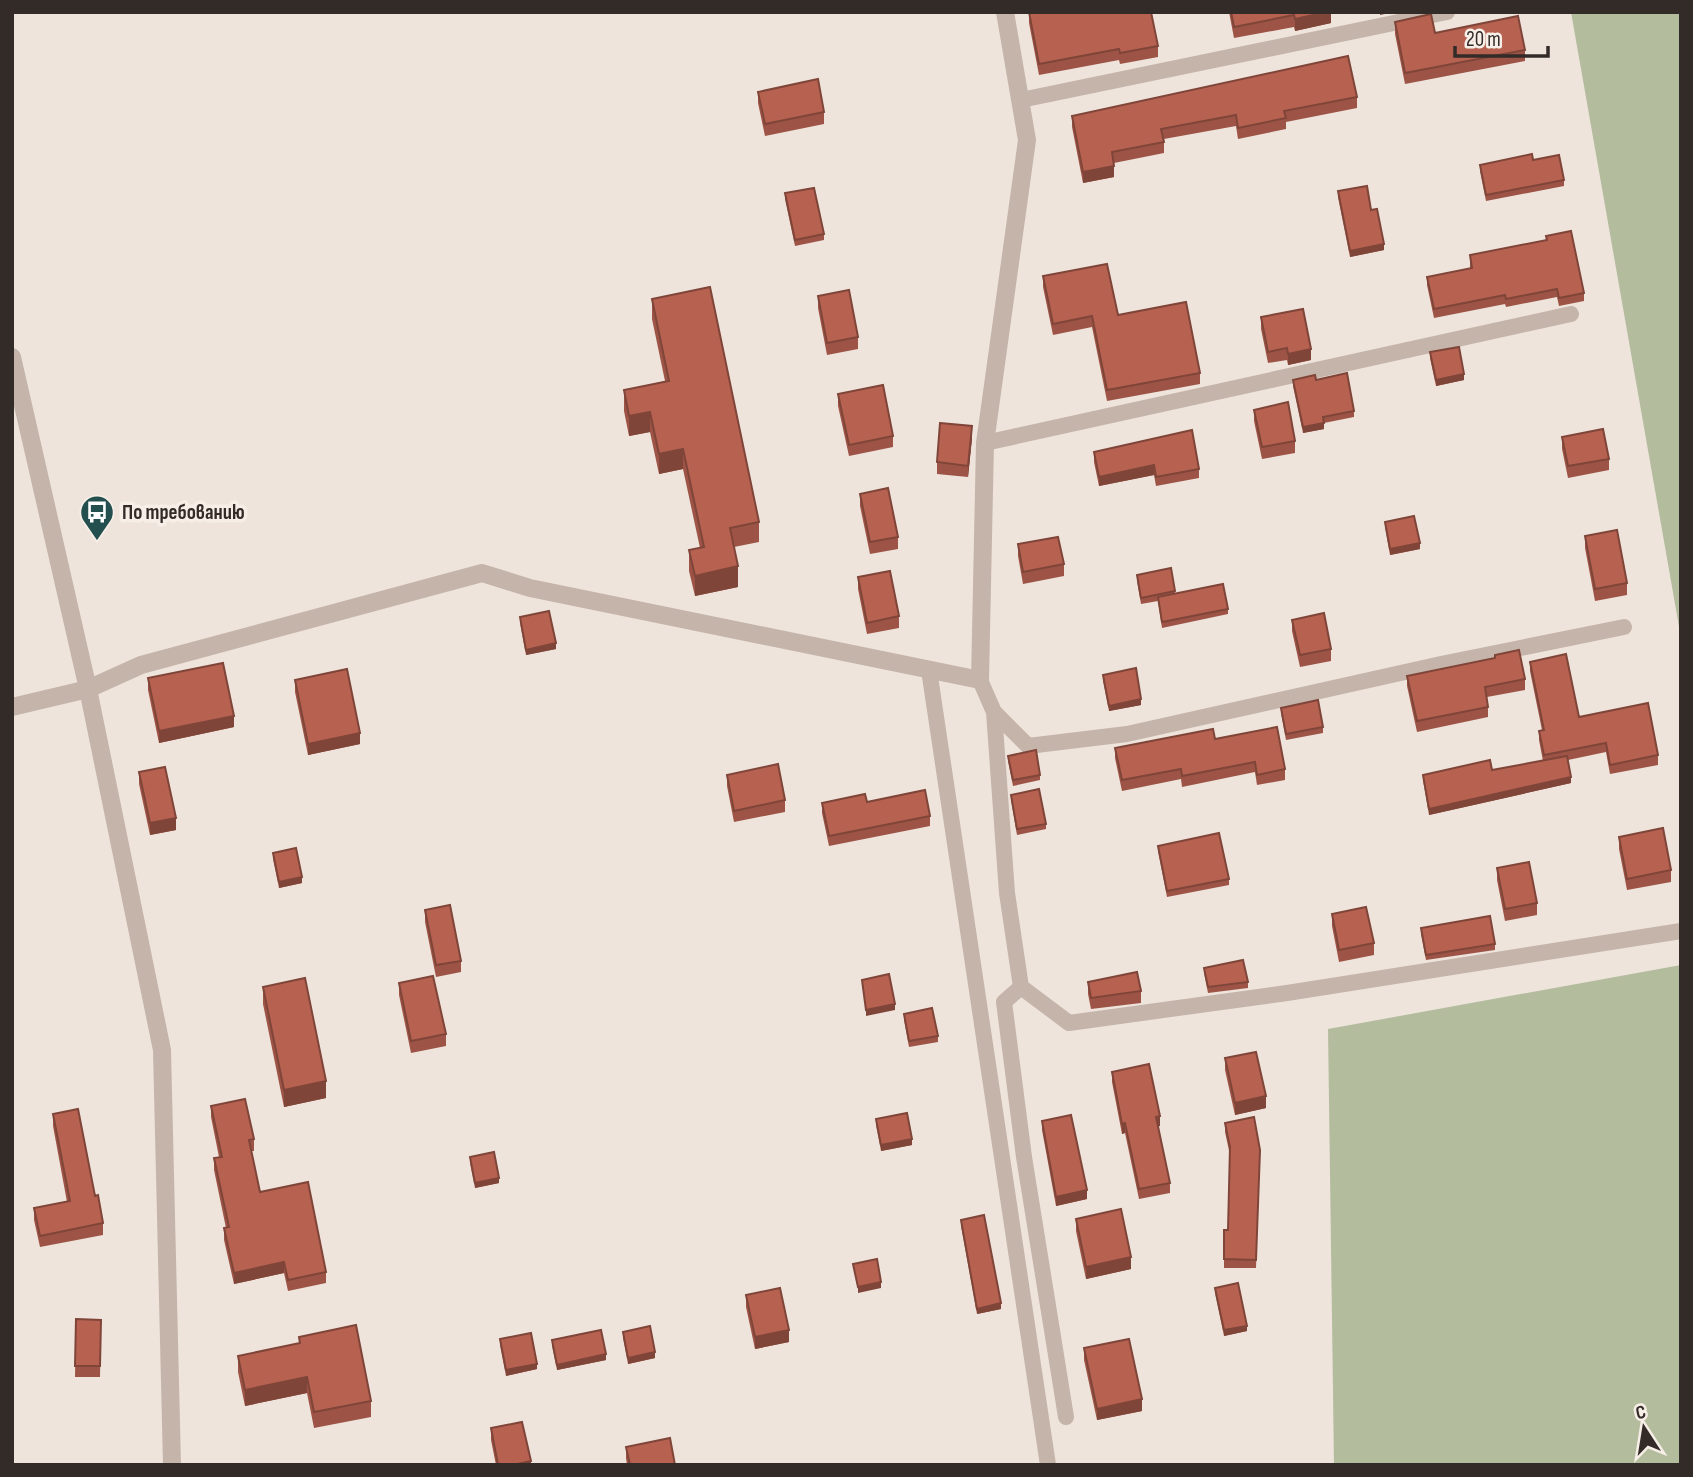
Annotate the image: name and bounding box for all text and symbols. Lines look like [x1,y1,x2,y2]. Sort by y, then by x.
scale bar [1455,14,1548,58]
text: 20 m [1466,27,1501,52]
bus stop icon: По требованию [78,493,116,542]
place label: По требованию [122,500,245,525]
north arrow [1609,1393,1679,1463]
text: С [1634,1401,1648,1425]

